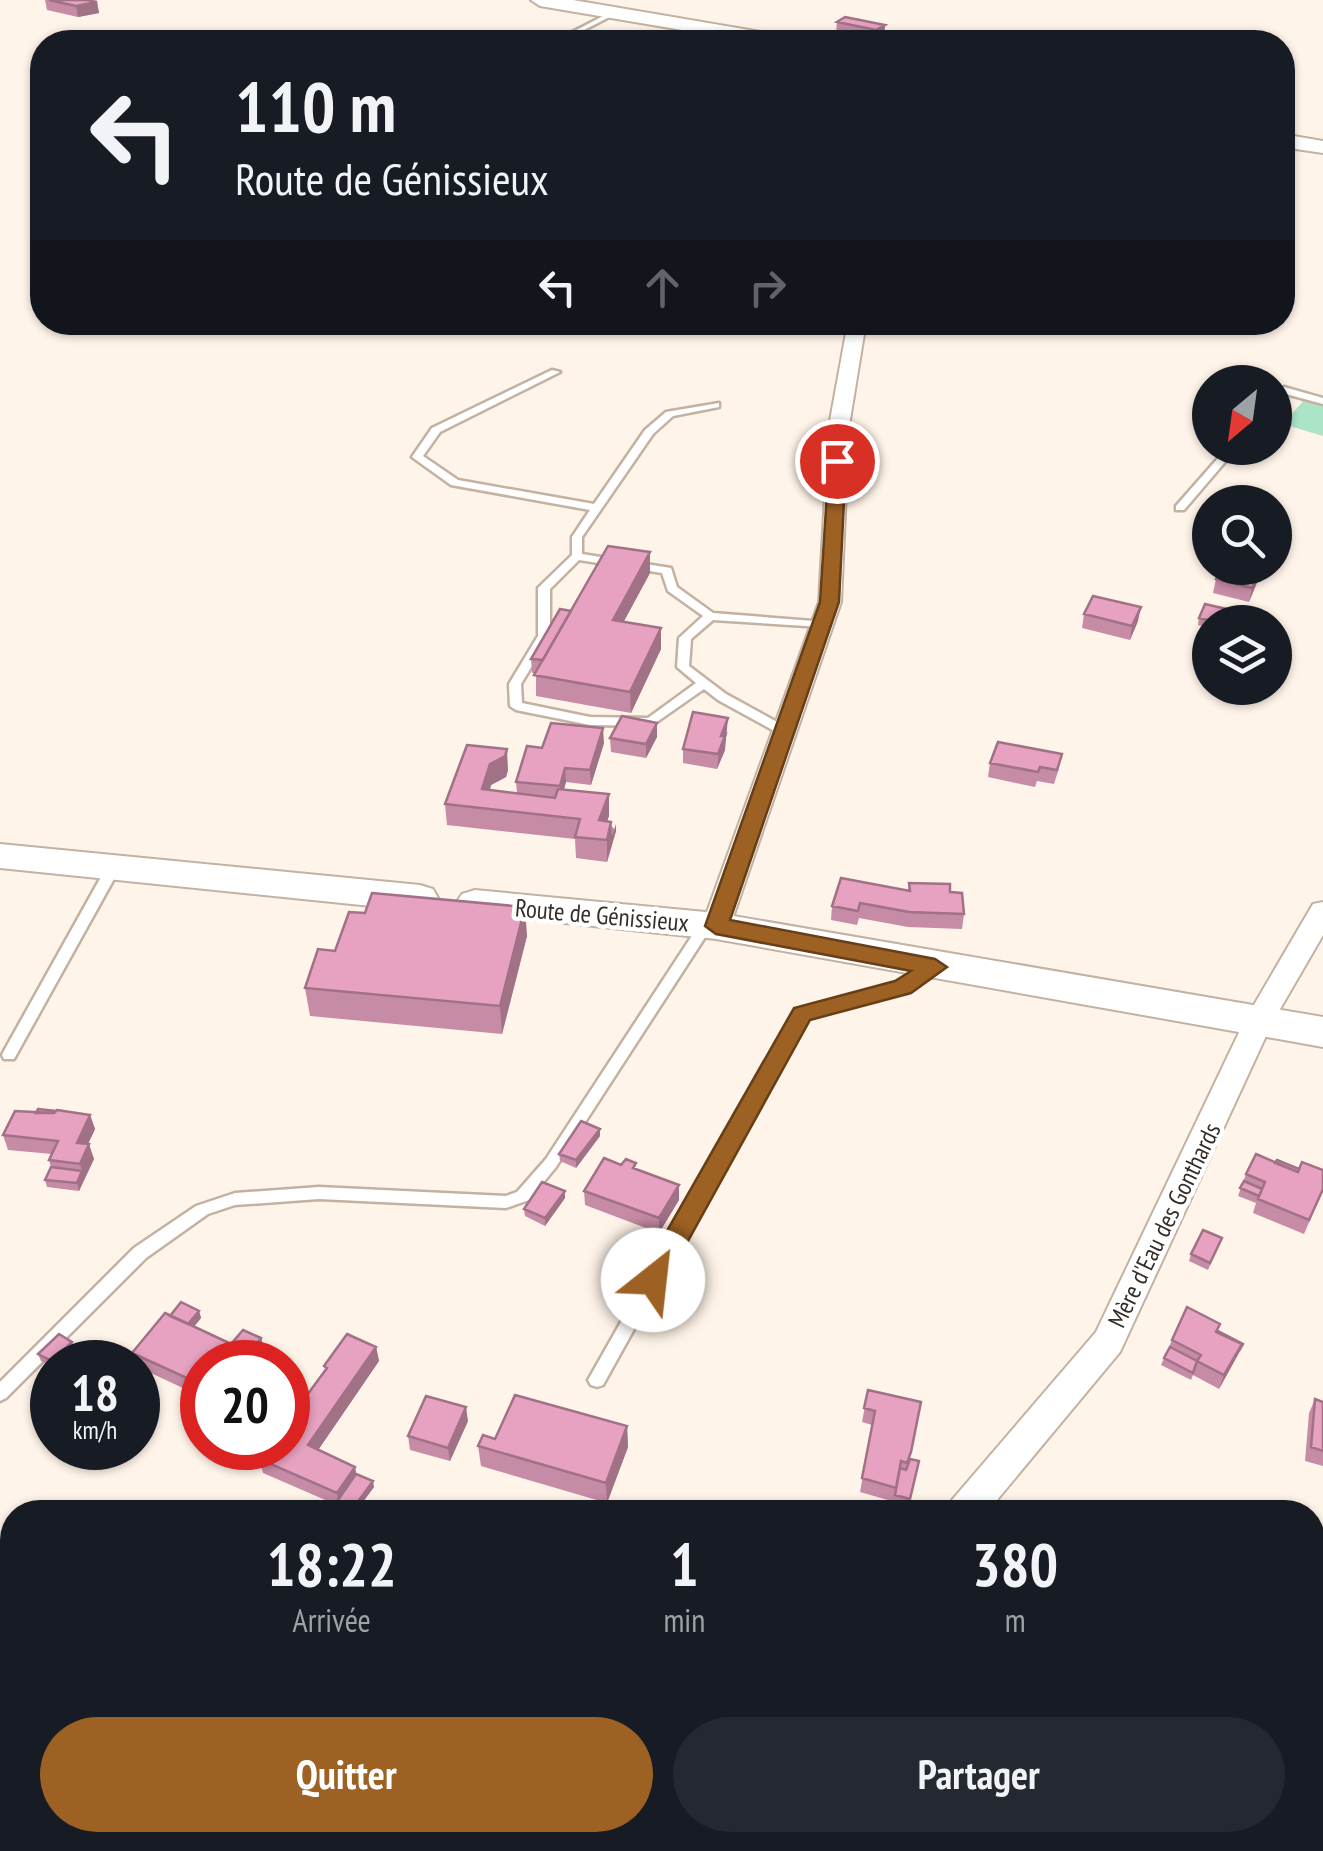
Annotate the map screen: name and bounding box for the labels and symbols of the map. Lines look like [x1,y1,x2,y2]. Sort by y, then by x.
north arrow [1192,365,1292,465]
pin [795,419,880,504]
street label: Route de Génissieux [514,891,690,939]
street label: Mère d'Eau des Gonthards [1101,1117,1227,1333]
position arrow [601,1228,705,1332]
speed limit sign: 20 [180,1340,310,1470]

